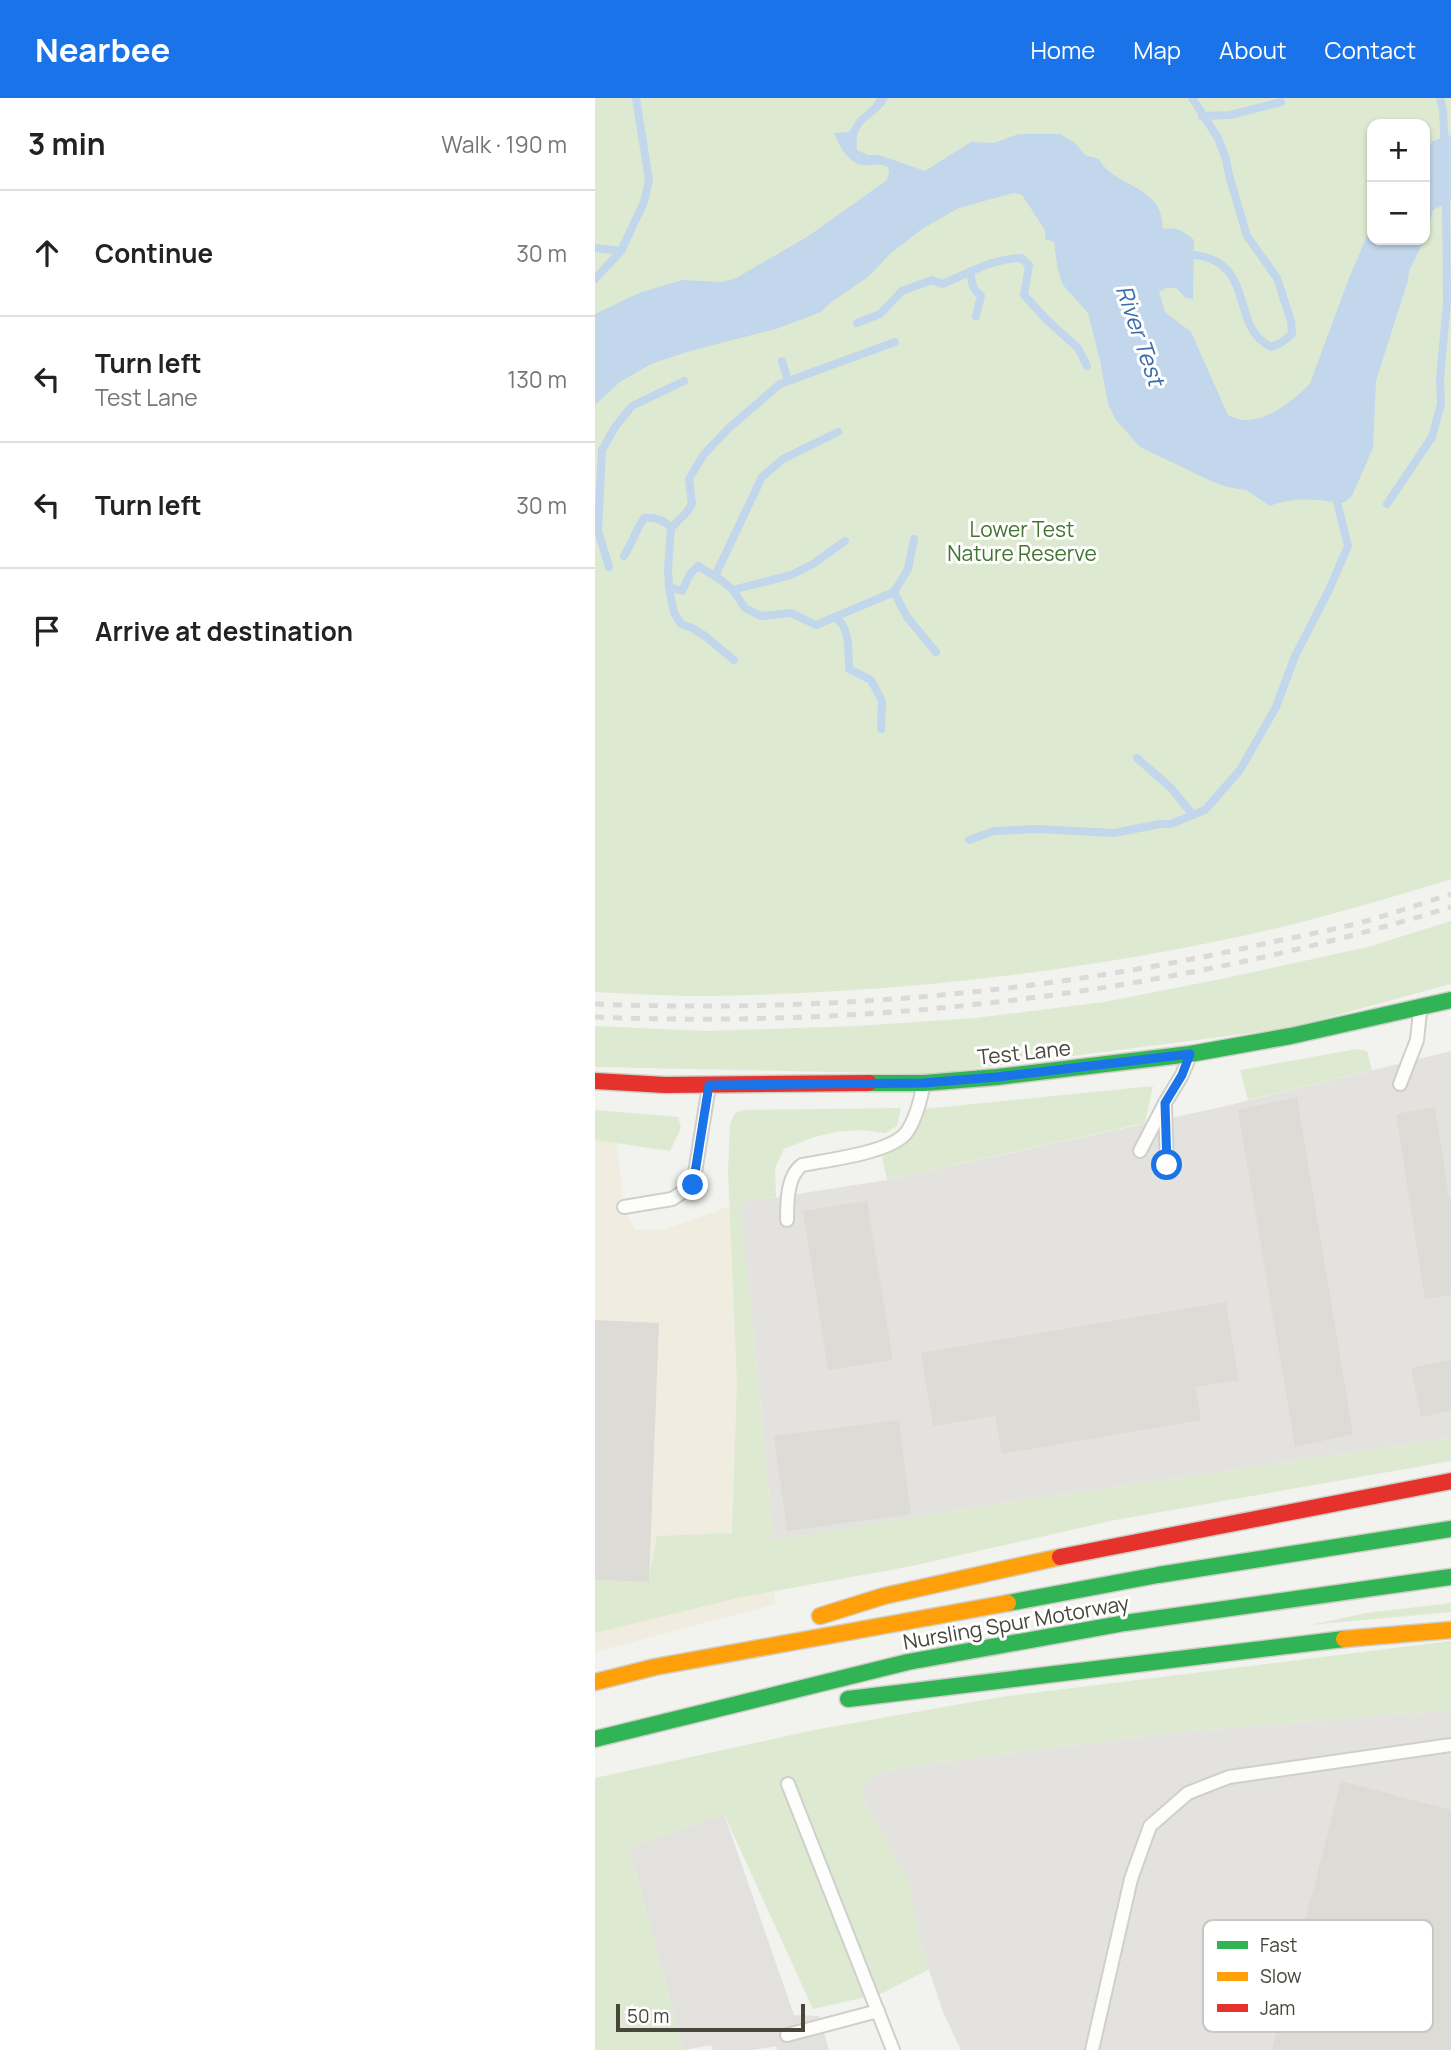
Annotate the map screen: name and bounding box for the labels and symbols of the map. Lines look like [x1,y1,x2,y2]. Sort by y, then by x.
water label: River Test [1109,281,1174,392]
park label: Lower Test Nature Reserve [947,515,1097,567]
street label: Test Lane [976,1033,1072,1071]
route start [1151,1149,1182,1180]
route end [677,1169,708,1200]
street label: Nursling Spur Motorway [901,1588,1131,1656]
legend [1203,1920,1433,2032]
text: Fast [1260,1932,1297,1958]
text: Slow [1260,1963,1302,1989]
text: Jam [1260,1995,1295,2021]
scale bar [616,2001,805,2033]

